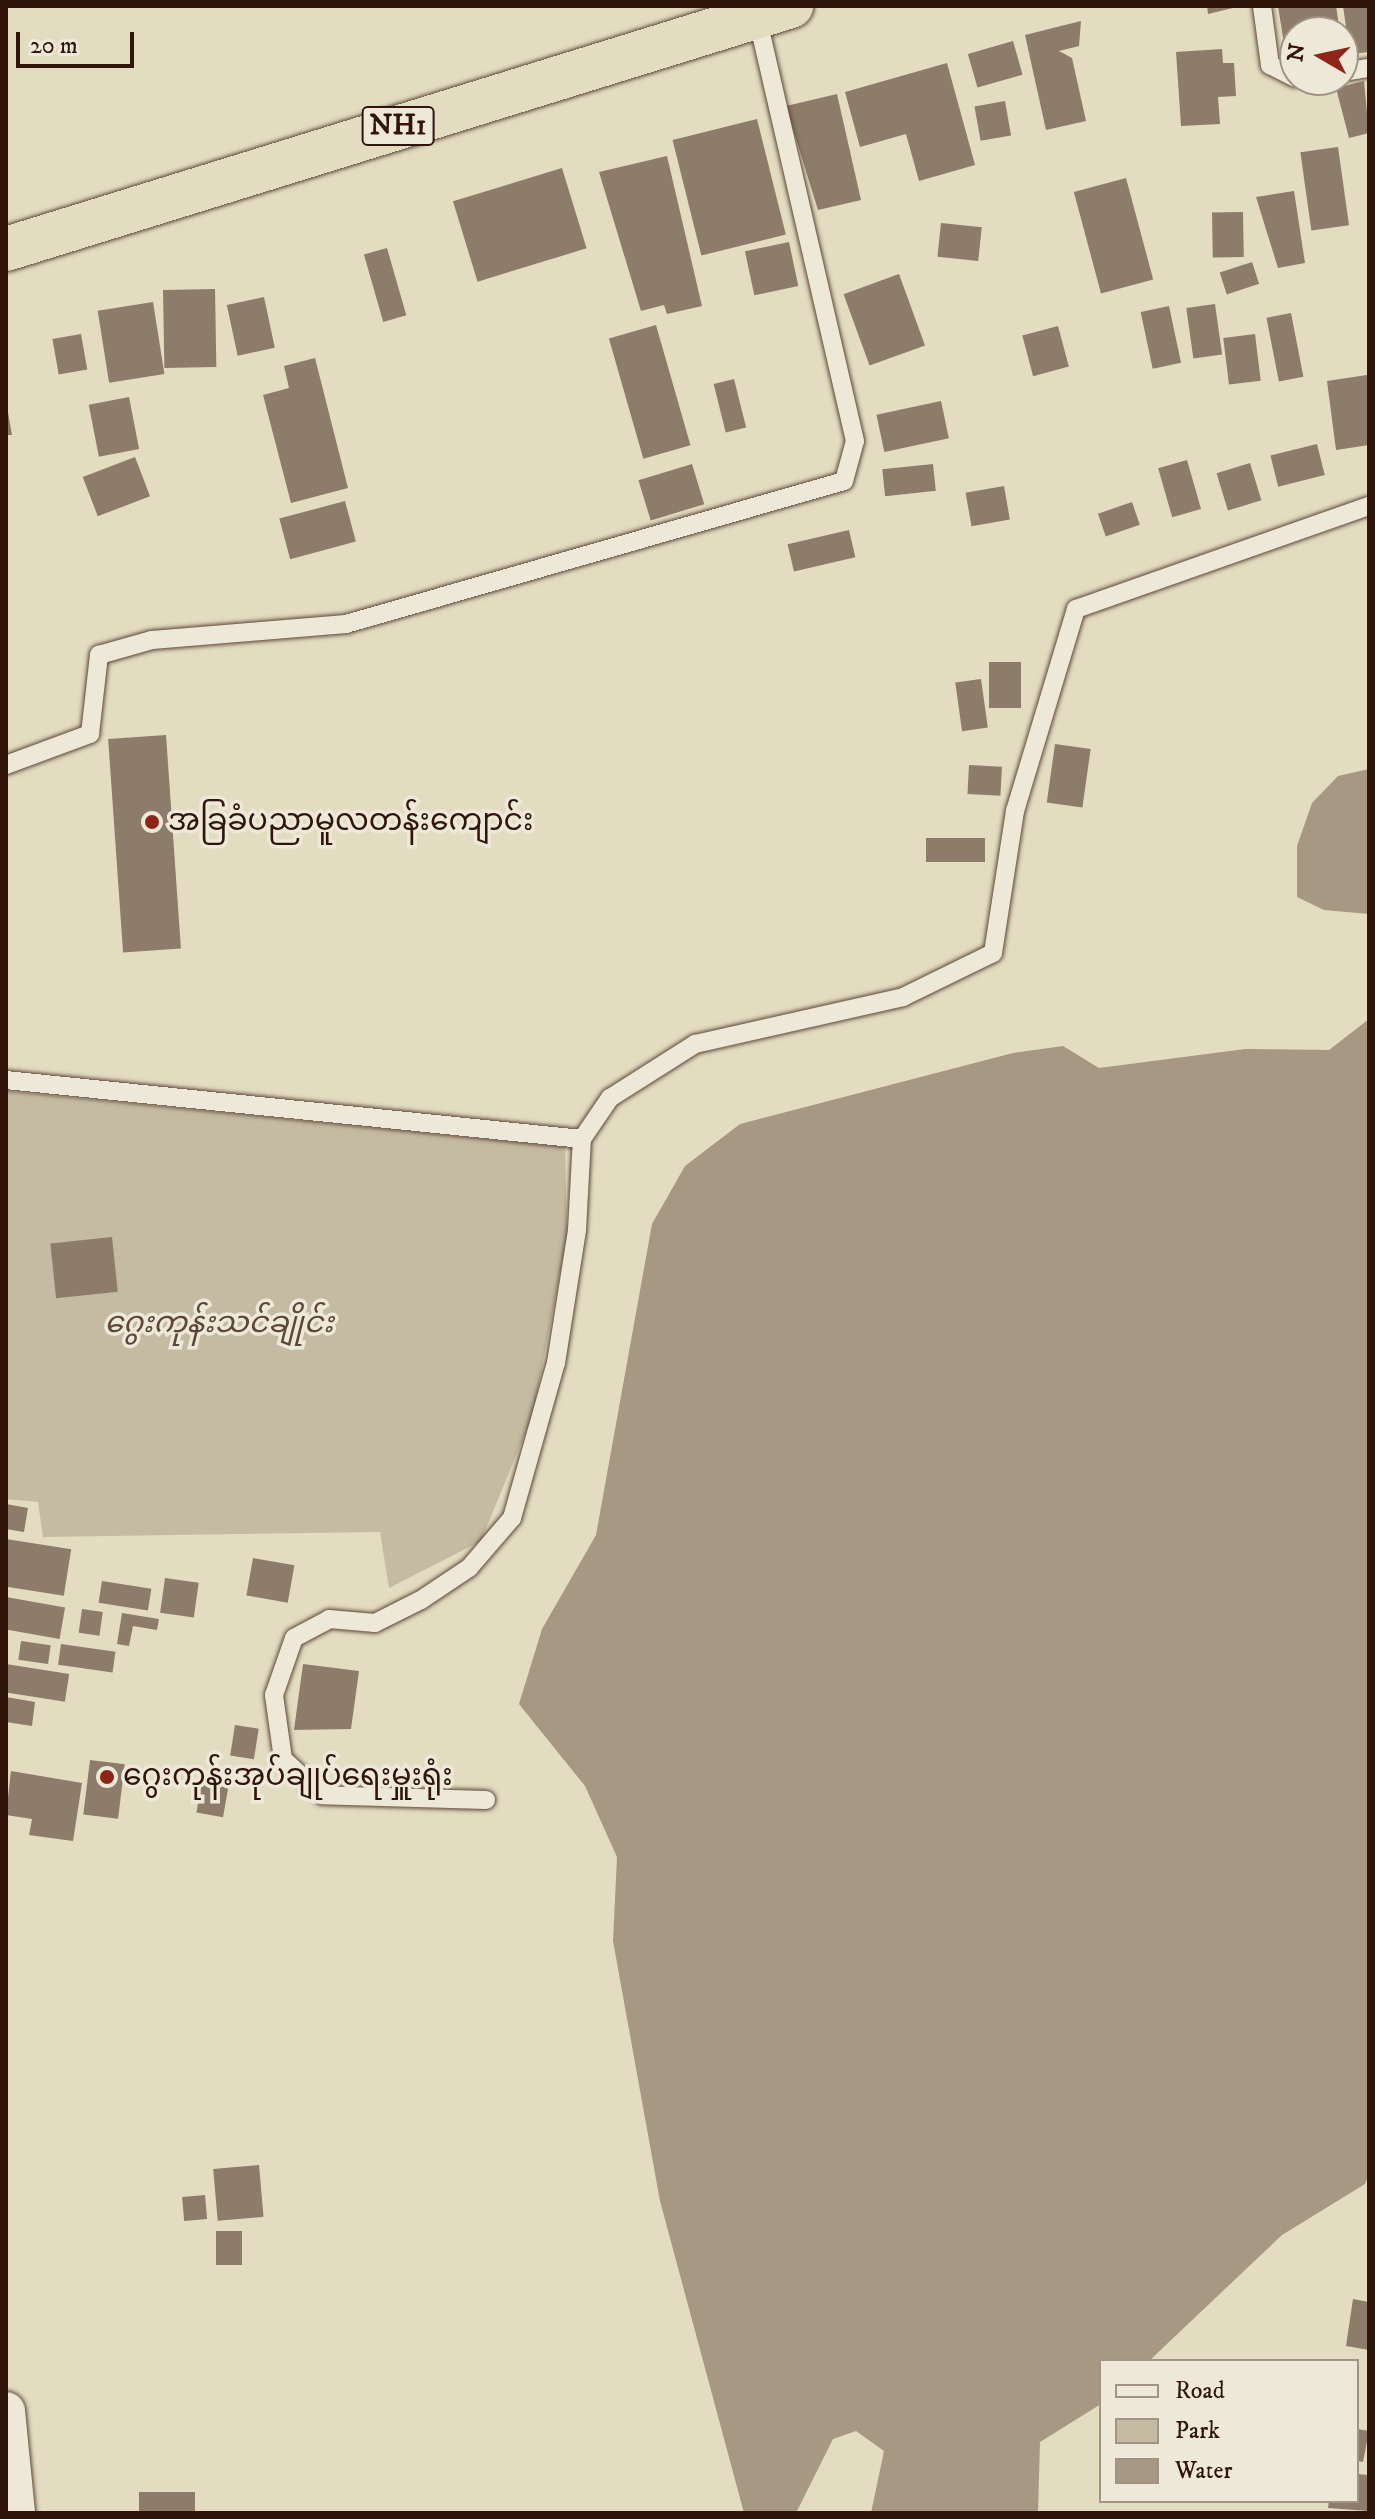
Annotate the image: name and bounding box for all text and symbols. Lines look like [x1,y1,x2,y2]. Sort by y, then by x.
scale bar [20,16,138,66]
north arrow [1279,16,1359,96]
text: 20 m [30,31,78,61]
text: N [1282,41,1312,64]
road number: NH1 [360,102,436,150]
place label: အခြခံပညာမူလတန်းကျောင်း [168,804,533,840]
marker: အခြခံပညာမူလတန်းကျောင်း [143,813,161,831]
park label: ဂွေးကုန်းသင်ချိုင်း [104,1306,334,1342]
place label: ဂွေးကုန်းအုပ်ချုပ်ရေးမှူးရုံး [123,1759,453,1795]
marker: ဂွေးကုန်းအုပ်ချုပ်ရေးမှူးရုံး [98,1768,116,1786]
legend [1099,2359,1359,2503]
text: Road [1175,2376,1225,2406]
text: Park [1175,2416,1220,2446]
text: Water [1175,2456,1232,2486]

